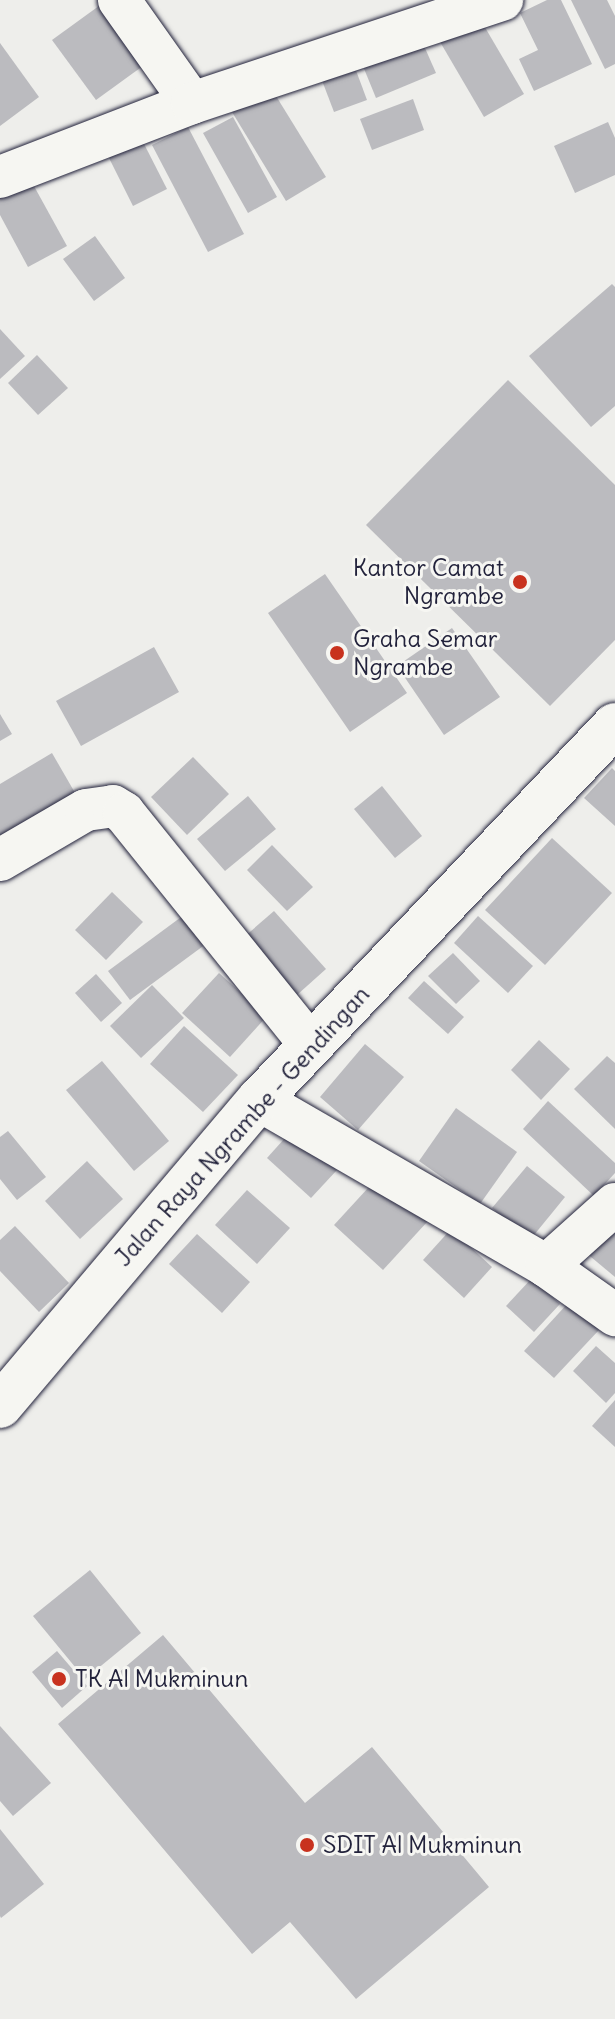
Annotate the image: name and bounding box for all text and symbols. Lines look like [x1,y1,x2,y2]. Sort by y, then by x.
place label: Kantor Camat Ngrambe [353,554,504,610]
marker: Kantor Camat Ngrambe [511,573,529,591]
place label: Graha Semar Ngrambe [353,625,498,681]
marker: Graha Semar Ngrambe [328,644,346,662]
street label: Jalan Raya Ngrambe - Gendingan [109,980,375,1272]
place label: TK Al Mukminun [75,1665,248,1693]
marker: TK Al Mukminun [50,1670,68,1688]
place label: SDIT Al Mukminun [323,1831,522,1859]
marker: SDIT Al Mukminun [298,1836,316,1854]

